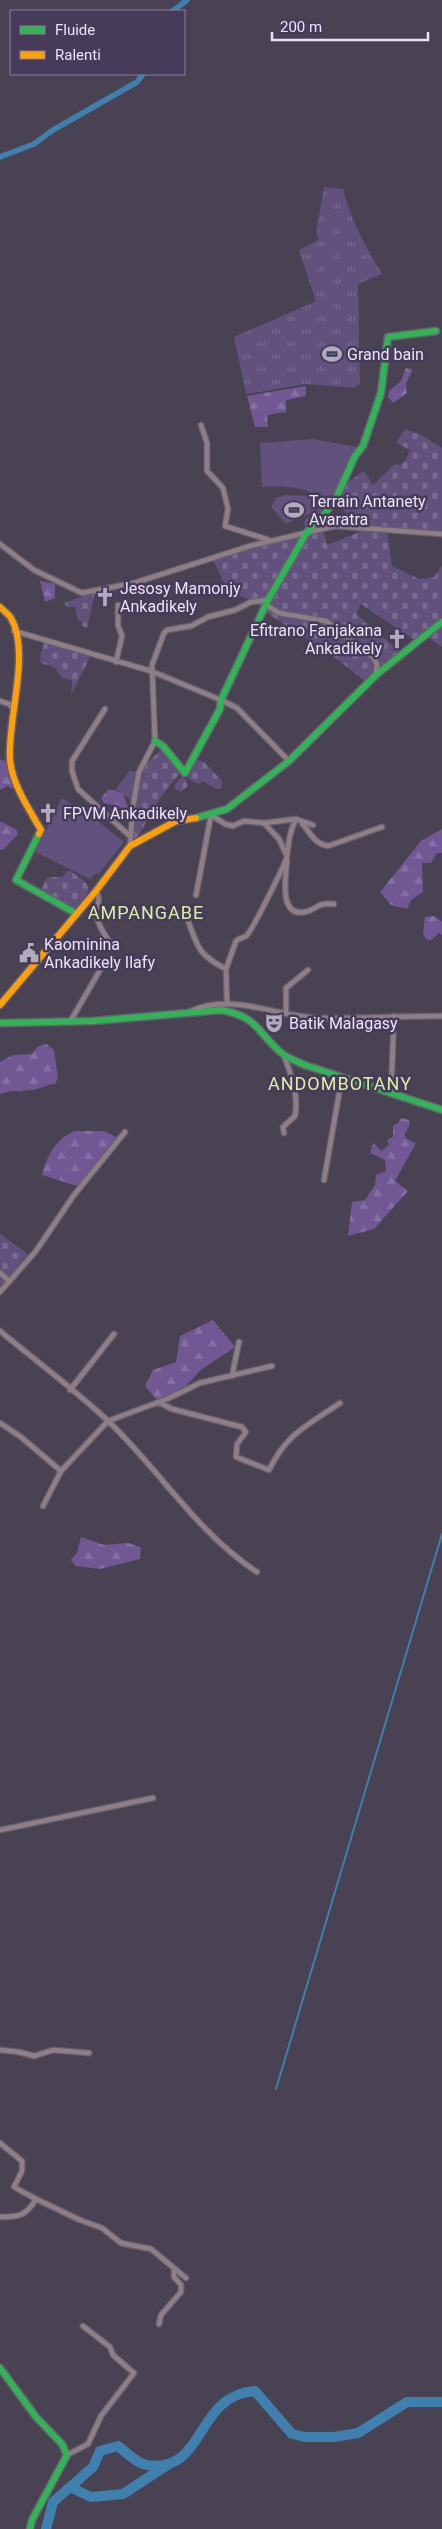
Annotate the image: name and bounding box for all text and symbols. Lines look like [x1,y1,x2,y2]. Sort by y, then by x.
legend [10,10,185,75]
scale bar [272,10,428,42]
text: 200 m [280,18,322,36]
text: Fluide [55,21,95,39]
text: Ralenti [55,46,101,64]
sports icon: Grand bain [321,343,343,365]
place label: Grand bain [347,345,424,364]
place label: Terrain Antanety Avaratra [309,492,426,529]
sports icon: Terrain Antanety Avaratra [283,499,305,521]
place label: Jesosy Mamonjy Ankadikely [120,579,241,616]
church icon: Jesosy Mamonjy Ankadikely [94,586,116,608]
place label: Efitrano Fanjakana Ankadikely [250,621,382,658]
church icon: Efitrano Fanjakana Ankadikely [386,628,408,650]
church icon: FPVM Ankadikely [37,802,59,824]
place label: FPVM Ankadikely [63,804,187,823]
district label: AMPANGABE [88,902,204,923]
place label: Kaominina Ankadikely Ilafy [44,935,155,972]
public building icon: Kaominina Ankadikely Ilafy [18,942,40,964]
theatre icon: Batik Malagasy [263,1012,285,1034]
place label: Batik Malagasy [289,1014,398,1033]
district label: ANDOMBOTANY [268,1073,412,1094]

